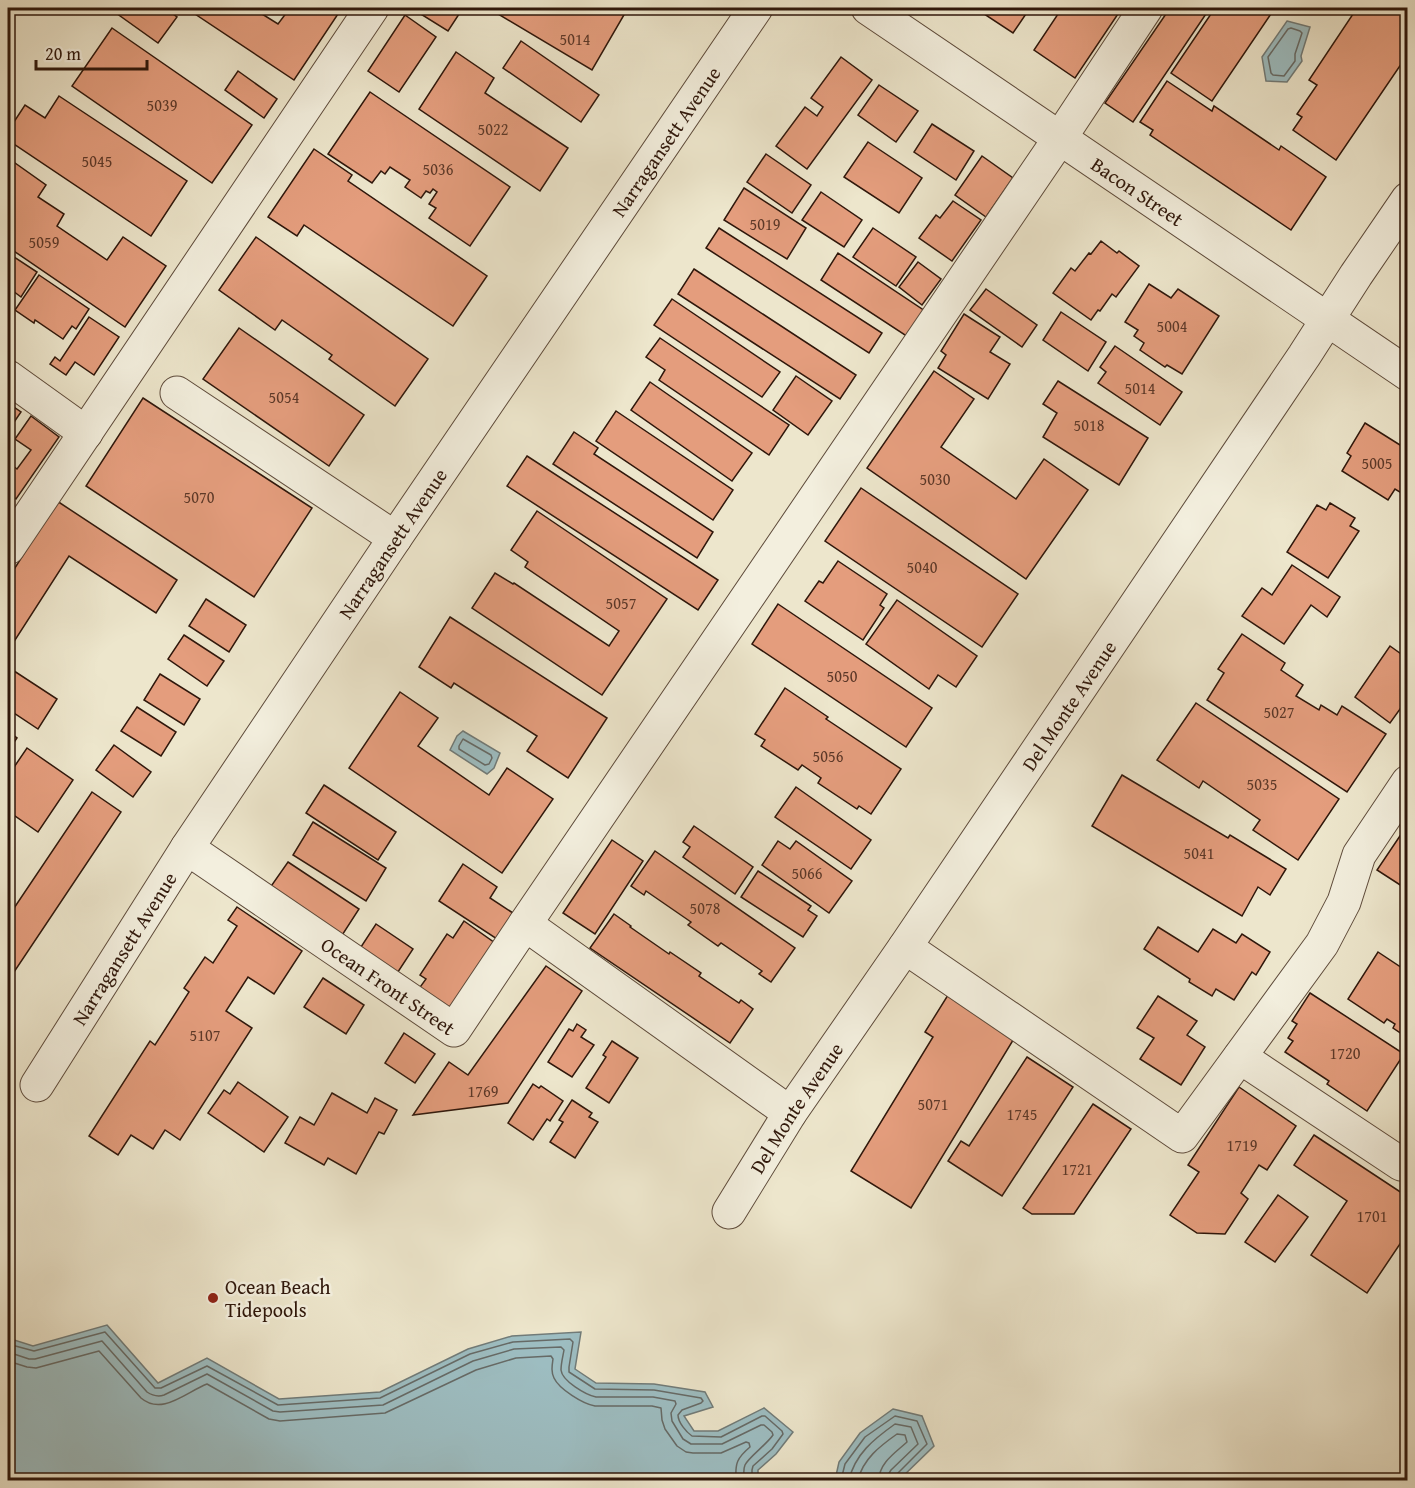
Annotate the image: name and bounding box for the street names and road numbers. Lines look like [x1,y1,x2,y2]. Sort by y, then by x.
street label: Narragansett Avenue [604,60,727,222]
street label: Bacon Street [1086,149,1190,233]
street label: Narragansett Avenue [331,462,453,624]
street label: Del Monte Avenue [1014,634,1123,776]
street label: Narragansett Avenue [64,866,183,1030]
street label: Ocean Front Street [316,929,462,1042]
street label: Del Monte Avenue [742,1036,850,1179]

